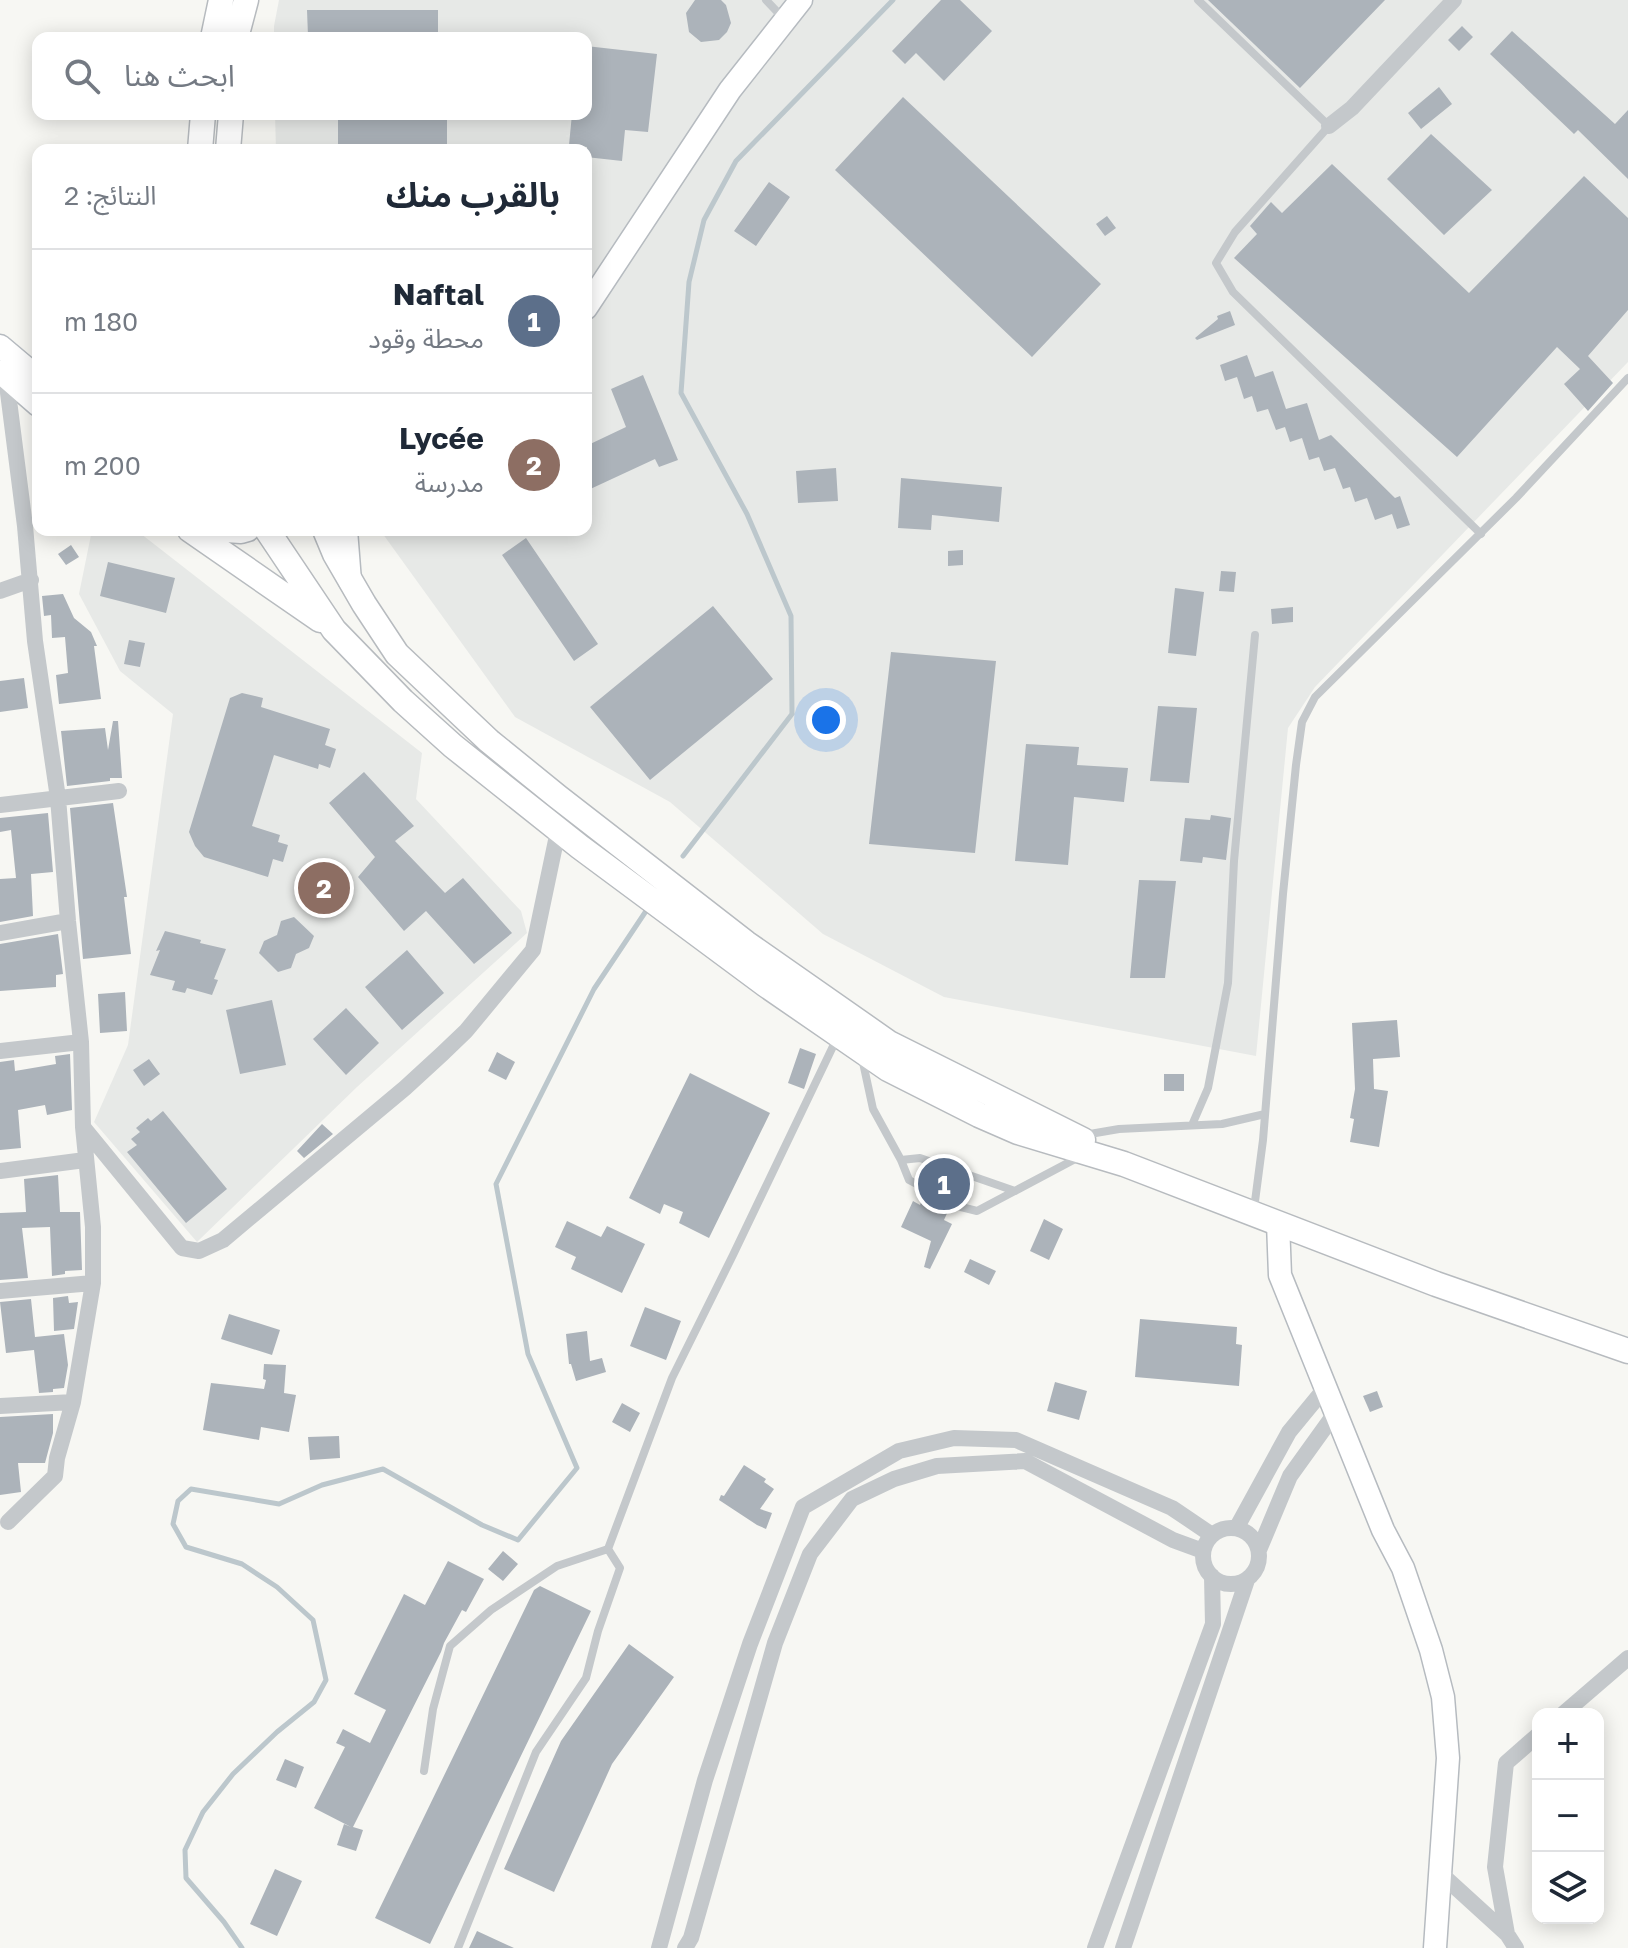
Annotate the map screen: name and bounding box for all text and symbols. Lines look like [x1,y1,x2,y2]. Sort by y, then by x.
search box [32,32,592,120]
icon: search [60,54,104,98]
text: ابحث هنا [124,57,235,93]
text: بالقرب منك [386,174,560,214]
text: النتائج: 2 [64,180,156,211]
text: Naftal [393,276,484,312]
text: 180 m [64,306,138,337]
text: 1 [527,306,541,337]
text: محطة وقود [368,323,484,354]
text: Lycée [399,420,484,456]
text: 200 m [64,450,141,481]
text: 2 [526,450,542,481]
text: مدرسة [415,467,484,498]
your location [806,700,846,740]
pin: 2 [298,858,350,918]
pin: 1 [918,1154,970,1214]
map controls [1532,1708,1604,1924]
button: + [1532,1708,1604,1780]
button: − [1532,1780,1604,1852]
button: layers [1532,1852,1604,1924]

